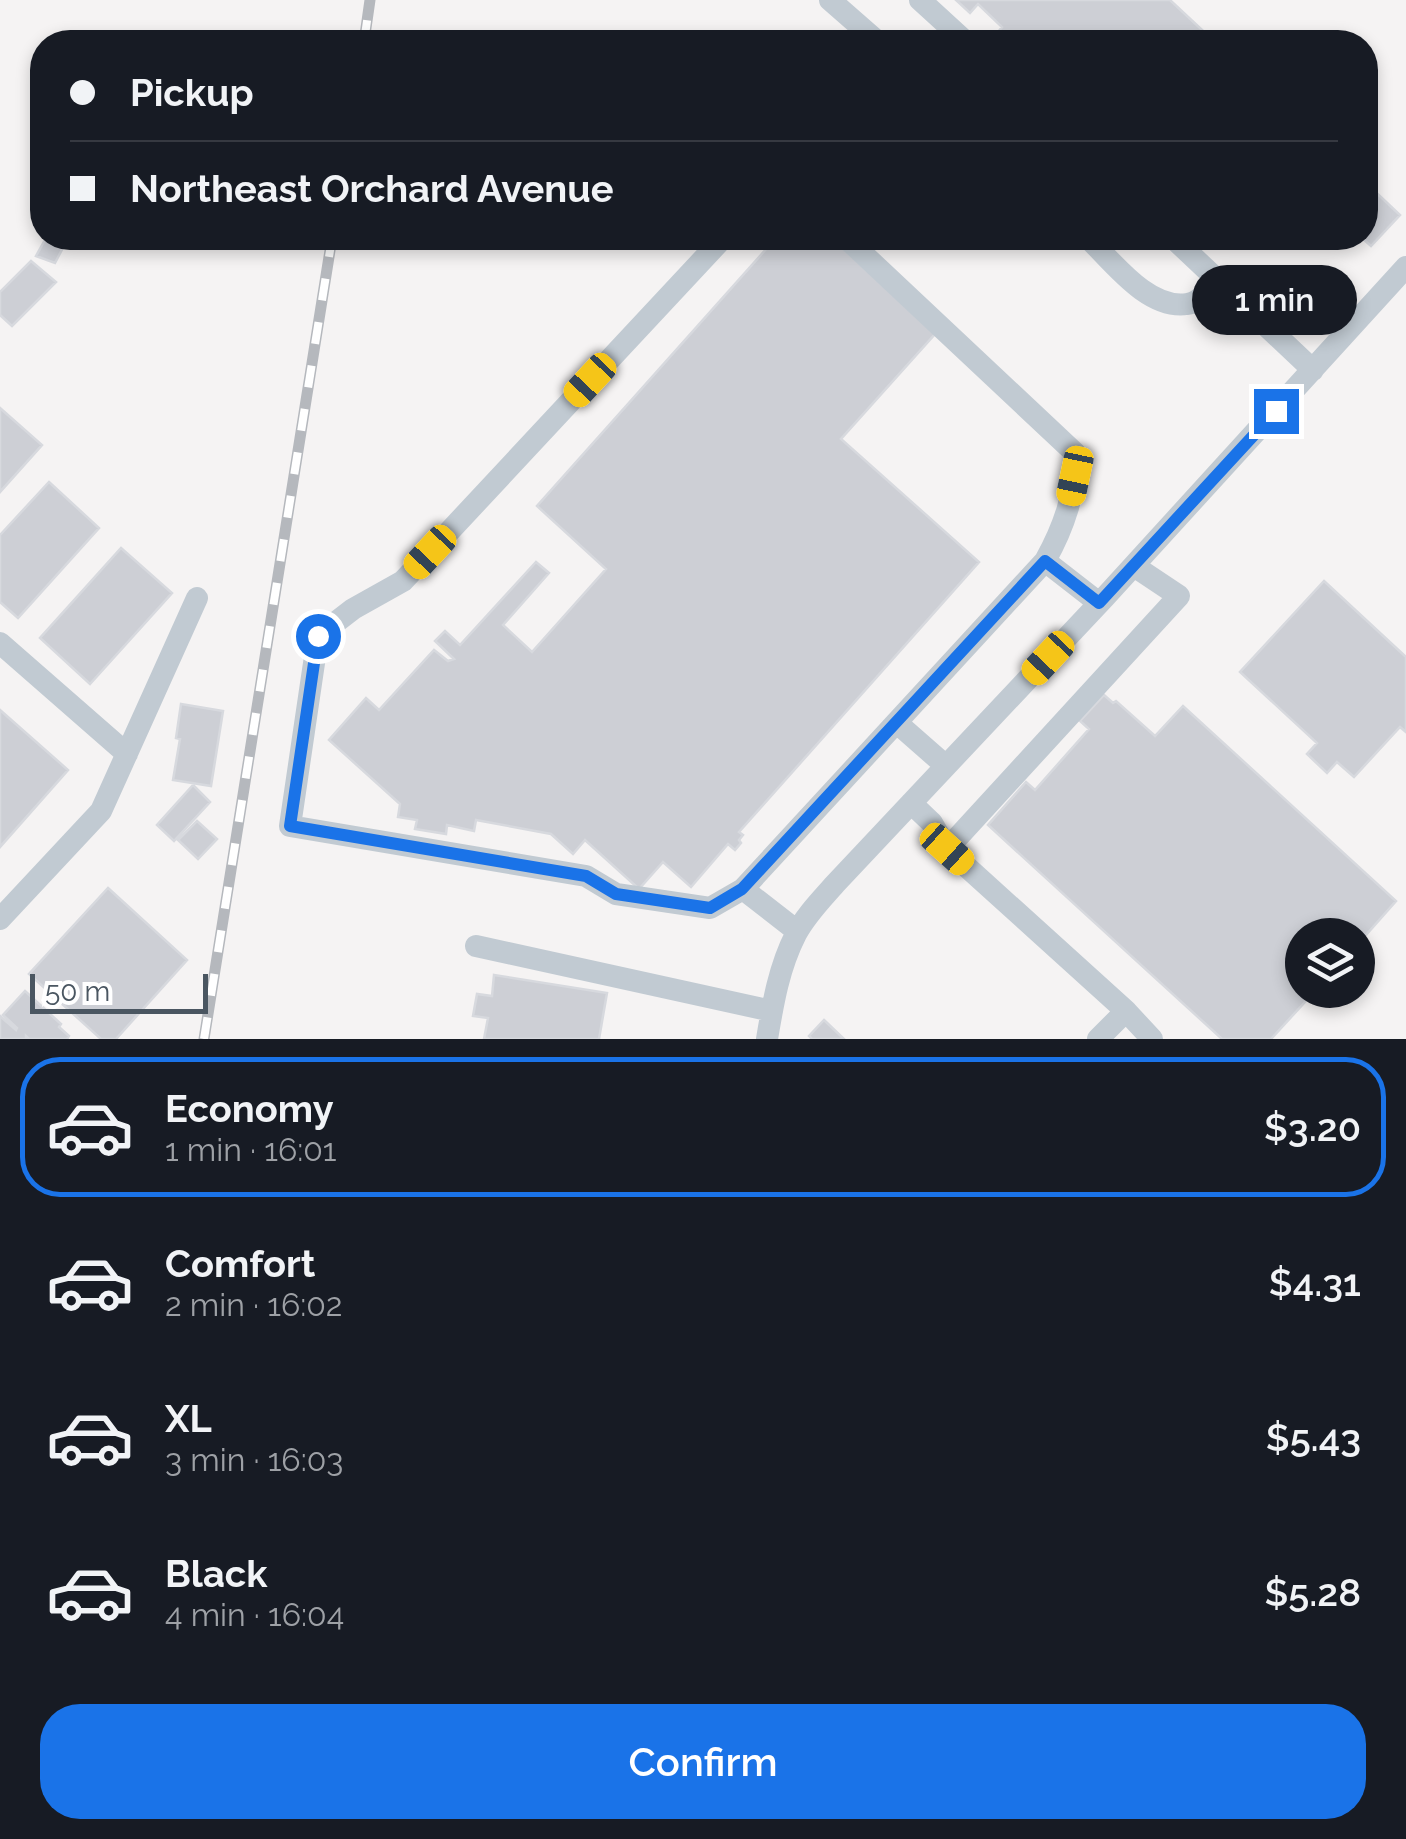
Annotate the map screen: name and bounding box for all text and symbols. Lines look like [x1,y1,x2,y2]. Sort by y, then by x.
text: Pickup [130,70,254,115]
text: Northeast Orchard Avenue [130,166,614,211]
callout: 1 min [1194,266,1358,336]
text: 1 min [1235,281,1314,318]
car [559,348,621,412]
route end [1254,389,1299,434]
car [1054,444,1096,508]
car [399,520,461,584]
route start [296,614,341,659]
car [1017,626,1079,690]
car [915,818,979,880]
map controls [1285,918,1375,1008]
button: layers [1285,918,1375,1008]
scale bar [30,969,208,1014]
text: 50 m [45,975,110,1008]
icon: car [45,1082,135,1172]
text: Economy [165,1086,334,1131]
text: $3.20 [1264,1105,1361,1150]
text: 1 min · 16:01 [165,1131,337,1168]
icon: car [45,1237,135,1327]
text: Comfort [165,1241,315,1286]
text: $4.31 [1269,1260,1361,1305]
text: 2 min · 16:02 [165,1286,343,1323]
icon: car [45,1392,135,1482]
text: XL [165,1396,212,1441]
text: $5.43 [1266,1415,1361,1460]
text: 3 min · 16:03 [165,1441,343,1478]
icon: car [45,1547,135,1637]
text: Black [165,1551,267,1596]
text: $5.28 [1264,1570,1361,1615]
text: 4 min · 16:04 [165,1596,344,1633]
button: Confirm [40,1704,1366,1819]

